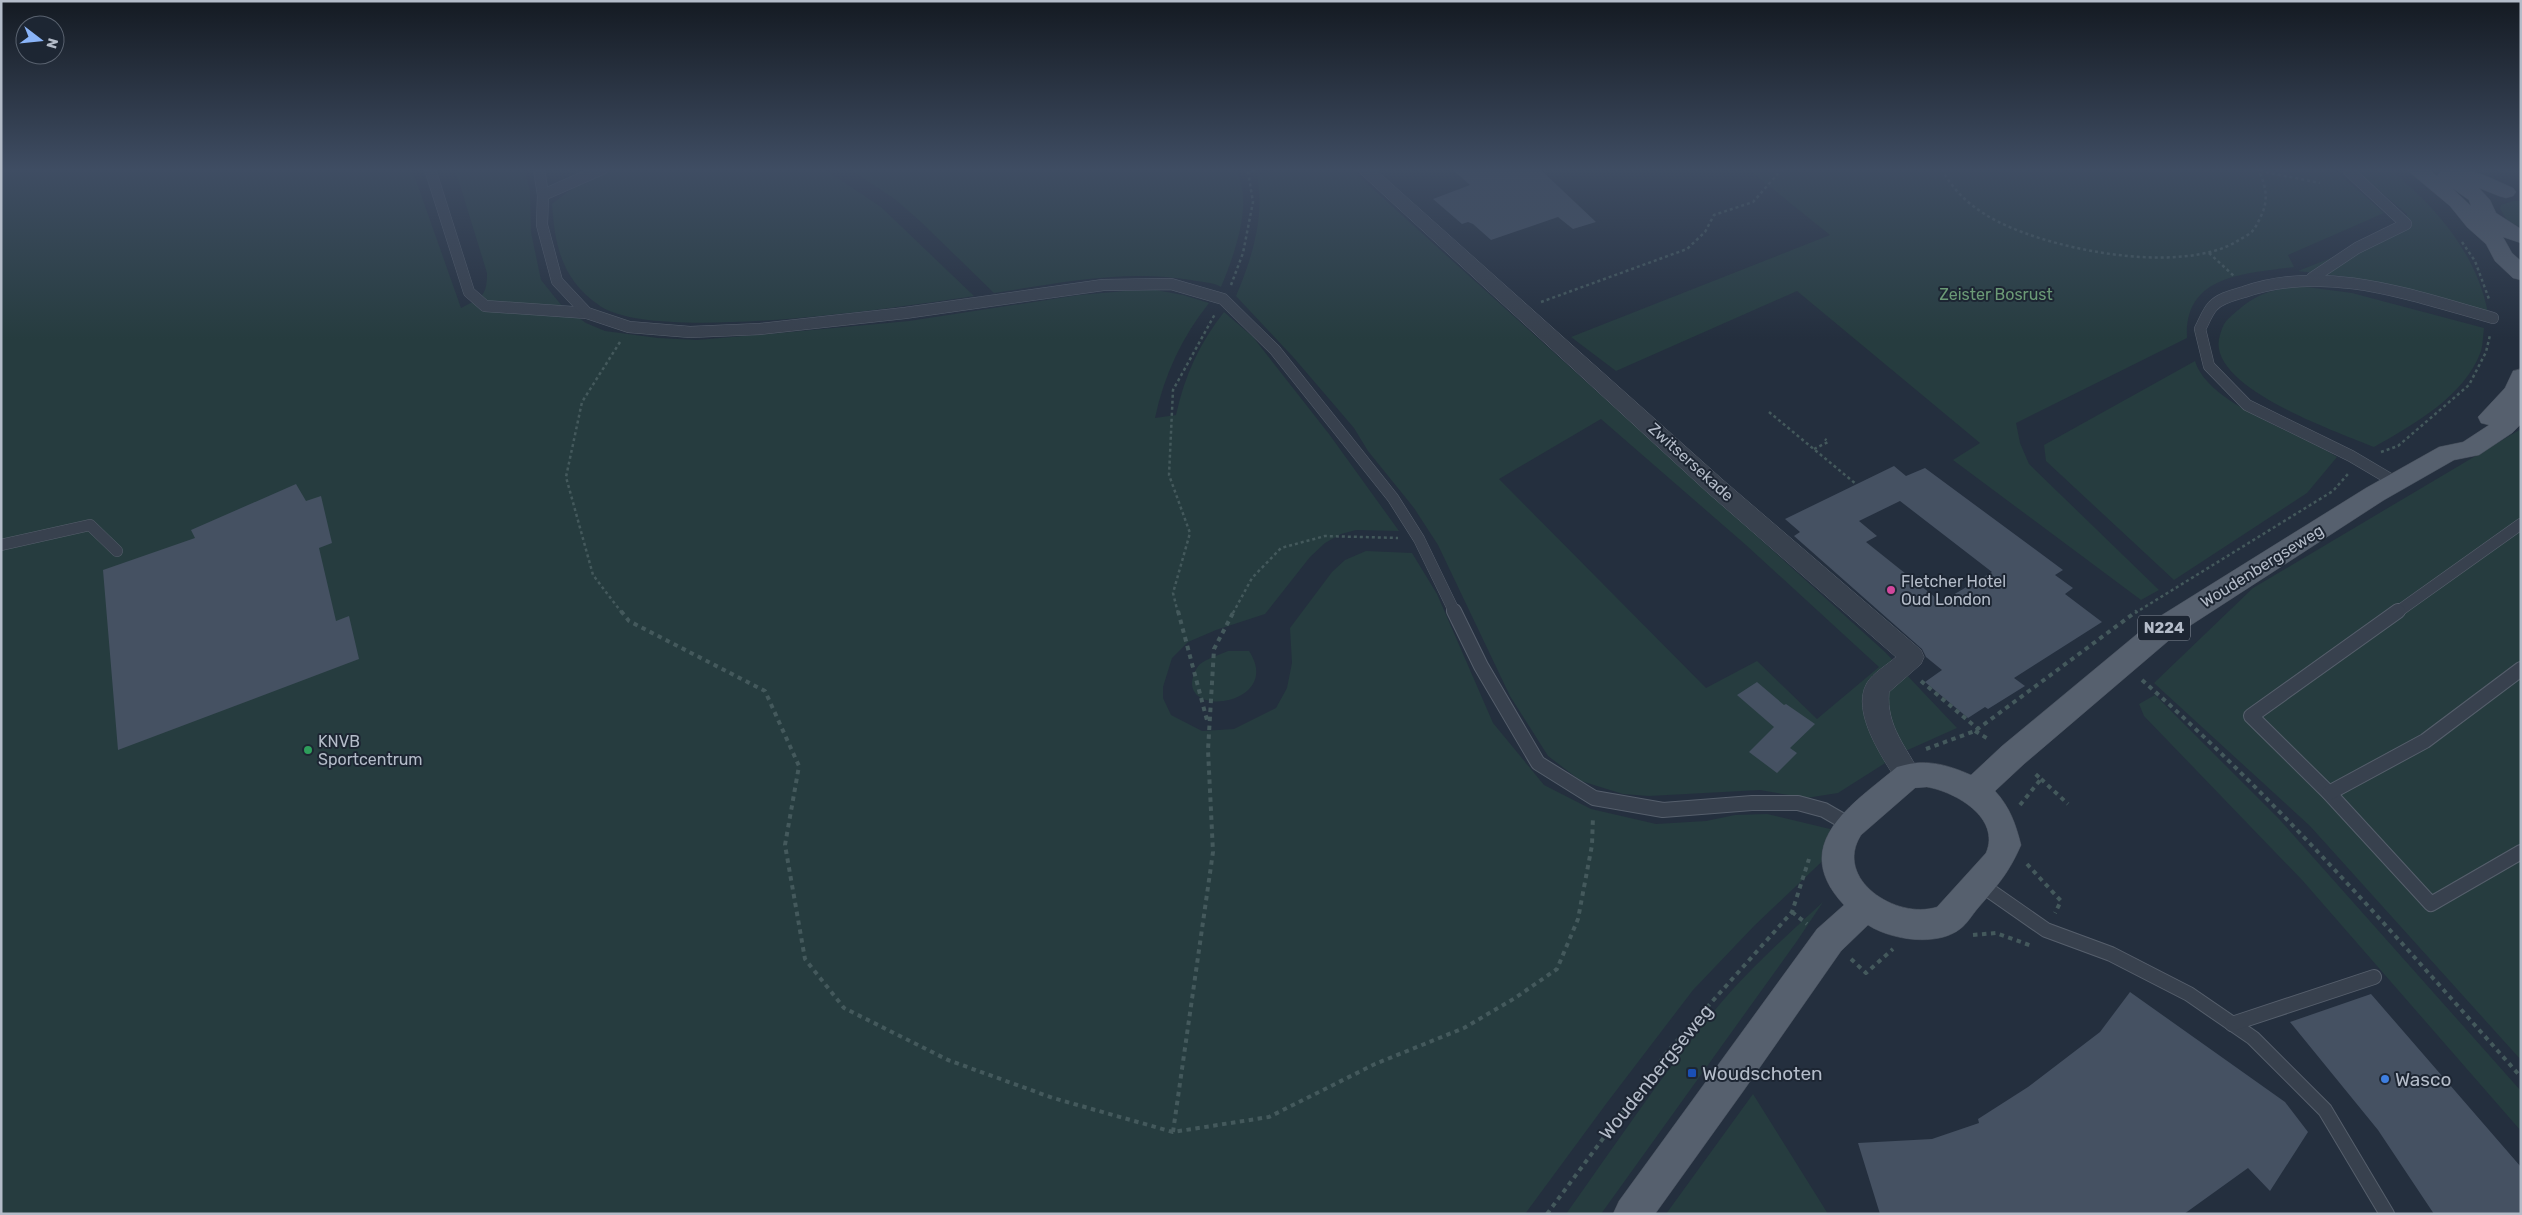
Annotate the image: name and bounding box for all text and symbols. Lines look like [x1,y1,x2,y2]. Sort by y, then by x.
north arrow [15,15,65,65]
text: N [42,36,62,51]
park label: Zeister Bosrust [1939,285,2053,304]
street label: Zwitsersekade [1645,419,1738,505]
street label: Woudenbergseweg [2197,520,2327,612]
place label: Fletcher Hotel Oud London [1901,572,2006,609]
marker: Fletcher Hotel Oud London [1885,584,1897,596]
road number: N224 [2138,616,2190,640]
place label: KNVB Sportcentrum [318,732,423,769]
marker: KNVB Sportcentrum [302,744,314,756]
street label: Woudenbergseweg [1594,999,1718,1145]
place label: Woudschoten [1702,1062,1823,1085]
marker: Woudschoten [1686,1067,1698,1079]
place label: Wasco [2395,1068,2451,1091]
marker: Wasco [2379,1073,2391,1085]

